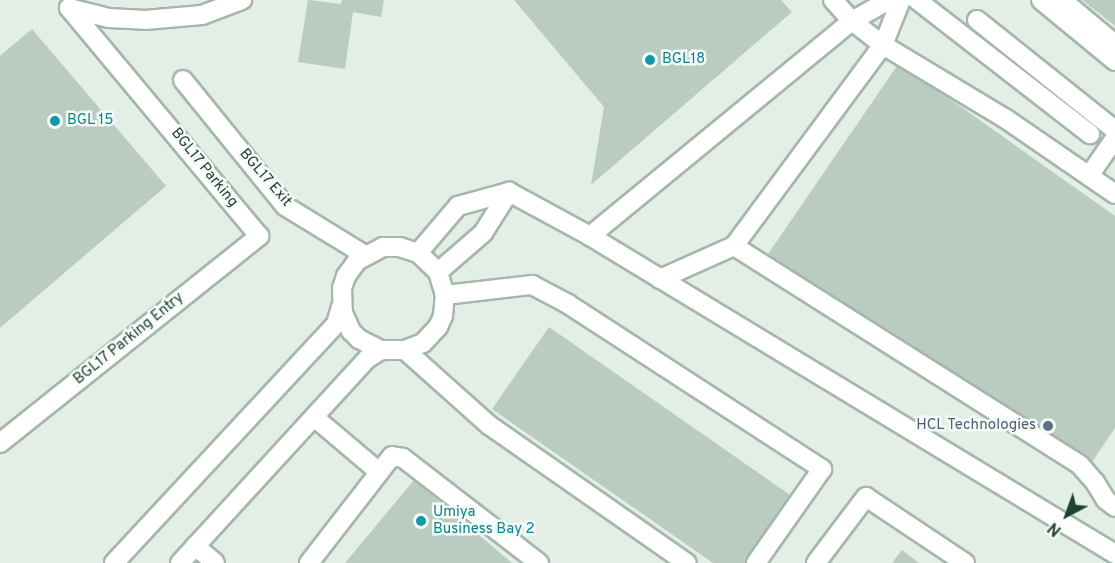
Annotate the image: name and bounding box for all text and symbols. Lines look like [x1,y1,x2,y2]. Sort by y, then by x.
place label: BGL18 [662,51,705,69]
marker: BGL18 [643,53,657,67]
place label: BGL 15 [67,112,114,130]
marker: BGL 15 [48,114,62,128]
street label: BGL17 Parking [166,125,242,211]
street label: BGL17 Exit [235,145,295,211]
street label: BGL17 Parking Entry [70,289,188,389]
place label: HCL Technologies [915,417,1036,435]
marker: HCL Technologies [1041,419,1055,433]
north arrow [1037,485,1097,545]
place label: Umiya Business Bay 2 [433,503,535,538]
marker: Umiya Business Bay 2 [414,514,428,528]
text: N [1044,517,1066,540]

